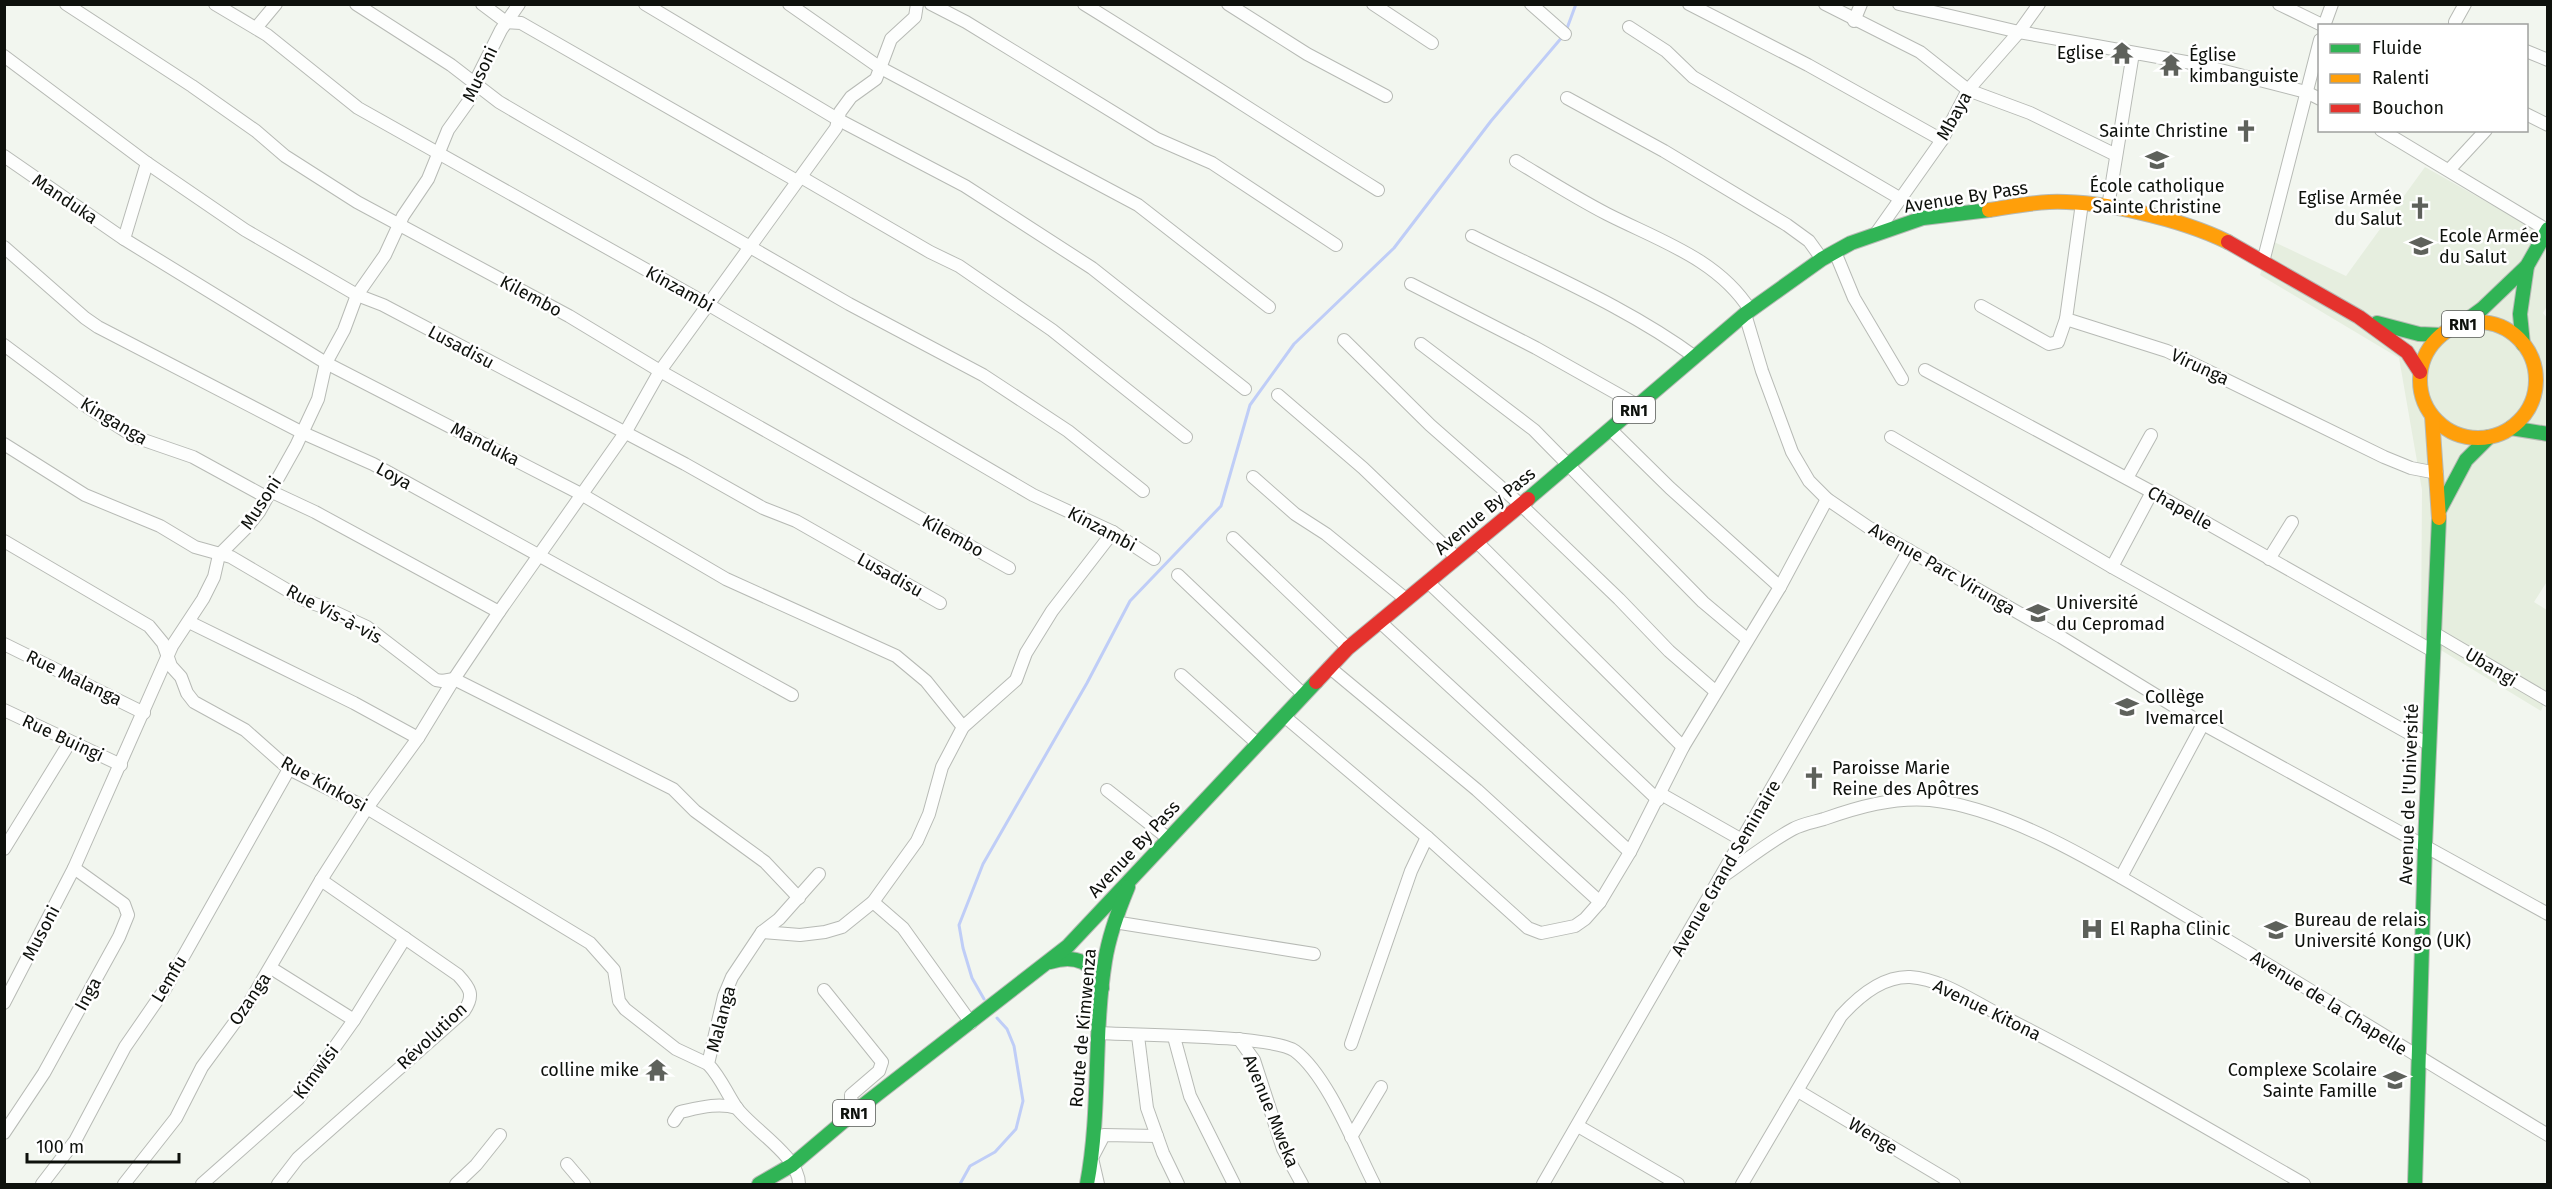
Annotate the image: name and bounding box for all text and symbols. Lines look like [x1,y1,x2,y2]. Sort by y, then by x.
legend [2318,24,2528,132]
text: Fluide [2372,37,2422,59]
temple icon: Eglise [2109,40,2135,66]
place label: Eglise [2057,42,2104,64]
street label: Musoni [458,43,502,105]
place label: Église kimbanguiste [2189,43,2299,87]
temple icon: Église kimbanguiste [2158,52,2184,78]
text: Ralenti [2372,67,2429,89]
street label: Mbaya [1932,88,1976,144]
text: Bouchon [2372,97,2444,119]
church icon: Sainte Christine [2233,118,2259,144]
place label: Sainte Christine [2099,120,2228,142]
school or university icon: École catholique Sainte Christine [2144,147,2170,173]
street label: Manduka [28,169,102,229]
place label: École catholique Sainte Christine [2090,174,2224,218]
street label: Avenue By Pass [1903,176,2029,218]
place label: Eglise Armée du Salut [2298,187,2402,230]
church icon: Eglise Armée du Salut [2407,195,2433,221]
place label: Ecole Armée du Salut [2439,225,2539,268]
school or university icon: Ecole Armée du Salut [2408,233,2434,259]
street label: Kinzambi [642,261,718,317]
street label: Kilembo [496,270,566,322]
road number: RN1 [2442,311,2484,337]
street label: Lusadisu [424,320,498,374]
street label: Virunga [2167,344,2233,390]
street label: Kinganga [76,392,152,450]
road number: RN1 [1613,397,1655,423]
street label: Manduka [447,417,523,471]
street label: Loya [372,457,416,495]
street label: Avenue By Pass [1430,462,1540,560]
street label: Musoni [236,472,286,534]
street label: Chapelle [2144,481,2216,535]
street label: Kinzambi [1064,502,1140,556]
street label: Kilembo [918,510,988,562]
street label: Avenue Parc Virunga [1865,518,2019,620]
street label: Lusadisu [853,548,927,602]
street label: Rue Vis-à-vis [282,580,386,648]
place label: Université du Cepromad [2056,592,2165,635]
school or university icon: Université du Cepromad [2025,600,2051,626]
street label: Ubangi [2461,643,2521,691]
street label: Rue Malanga [22,645,126,711]
place label: Collège Ivemarcel [2145,686,2224,729]
school or university icon: Collège Ivemarcel [2114,694,2140,720]
street label: Avenue de l'Université [2395,703,2423,885]
street label: Rue Buingi [19,710,107,766]
street label: Rue Kinkosi [277,751,371,817]
place label: Paroisse Marie Reine des Apôtres [1832,757,1979,800]
church icon: Paroisse Marie Reine des Apôtres [1801,765,1827,791]
street label: Avenue Grand Seminaire [1667,776,1785,960]
street label: Avenue By Pass [1083,796,1185,902]
street label: Musoni [17,902,65,964]
place label: Bureau de relais Université Kongo (UK) [2294,909,2471,952]
hospital icon: El Rapha Clinic [2079,916,2105,942]
school or university icon: Bureau de relais Université Kongo (UK) [2263,917,2289,943]
place label: El Rapha Clinic [2110,918,2231,940]
street label: Avenue de la Chapelle [2247,946,2411,1060]
street label: Route de Kimwenza [1065,948,1101,1108]
street label: Lemfu [147,952,191,1006]
street label: Ozanga [224,968,276,1030]
street label: Inga [70,974,106,1014]
street label: Avenue Kitona [1929,974,2045,1046]
street label: Malanga [702,983,740,1055]
street label: Révolution [392,998,472,1074]
street label: Kimwisi [288,1040,344,1104]
street label: Avenue Mweka [1238,1051,1304,1171]
temple icon: colline mike [644,1057,670,1083]
place label: colline mike [540,1059,639,1081]
place label: Complexe Scolaire Sainte Famille [2228,1059,2377,1102]
school or university icon: Complexe Scolaire Sainte Famille [2382,1067,2408,1093]
road number: RN1 [833,1100,875,1126]
street label: Wenge [1844,1113,1902,1159]
scale bar [27,1126,178,1164]
text: 100 m [36,1136,84,1158]

